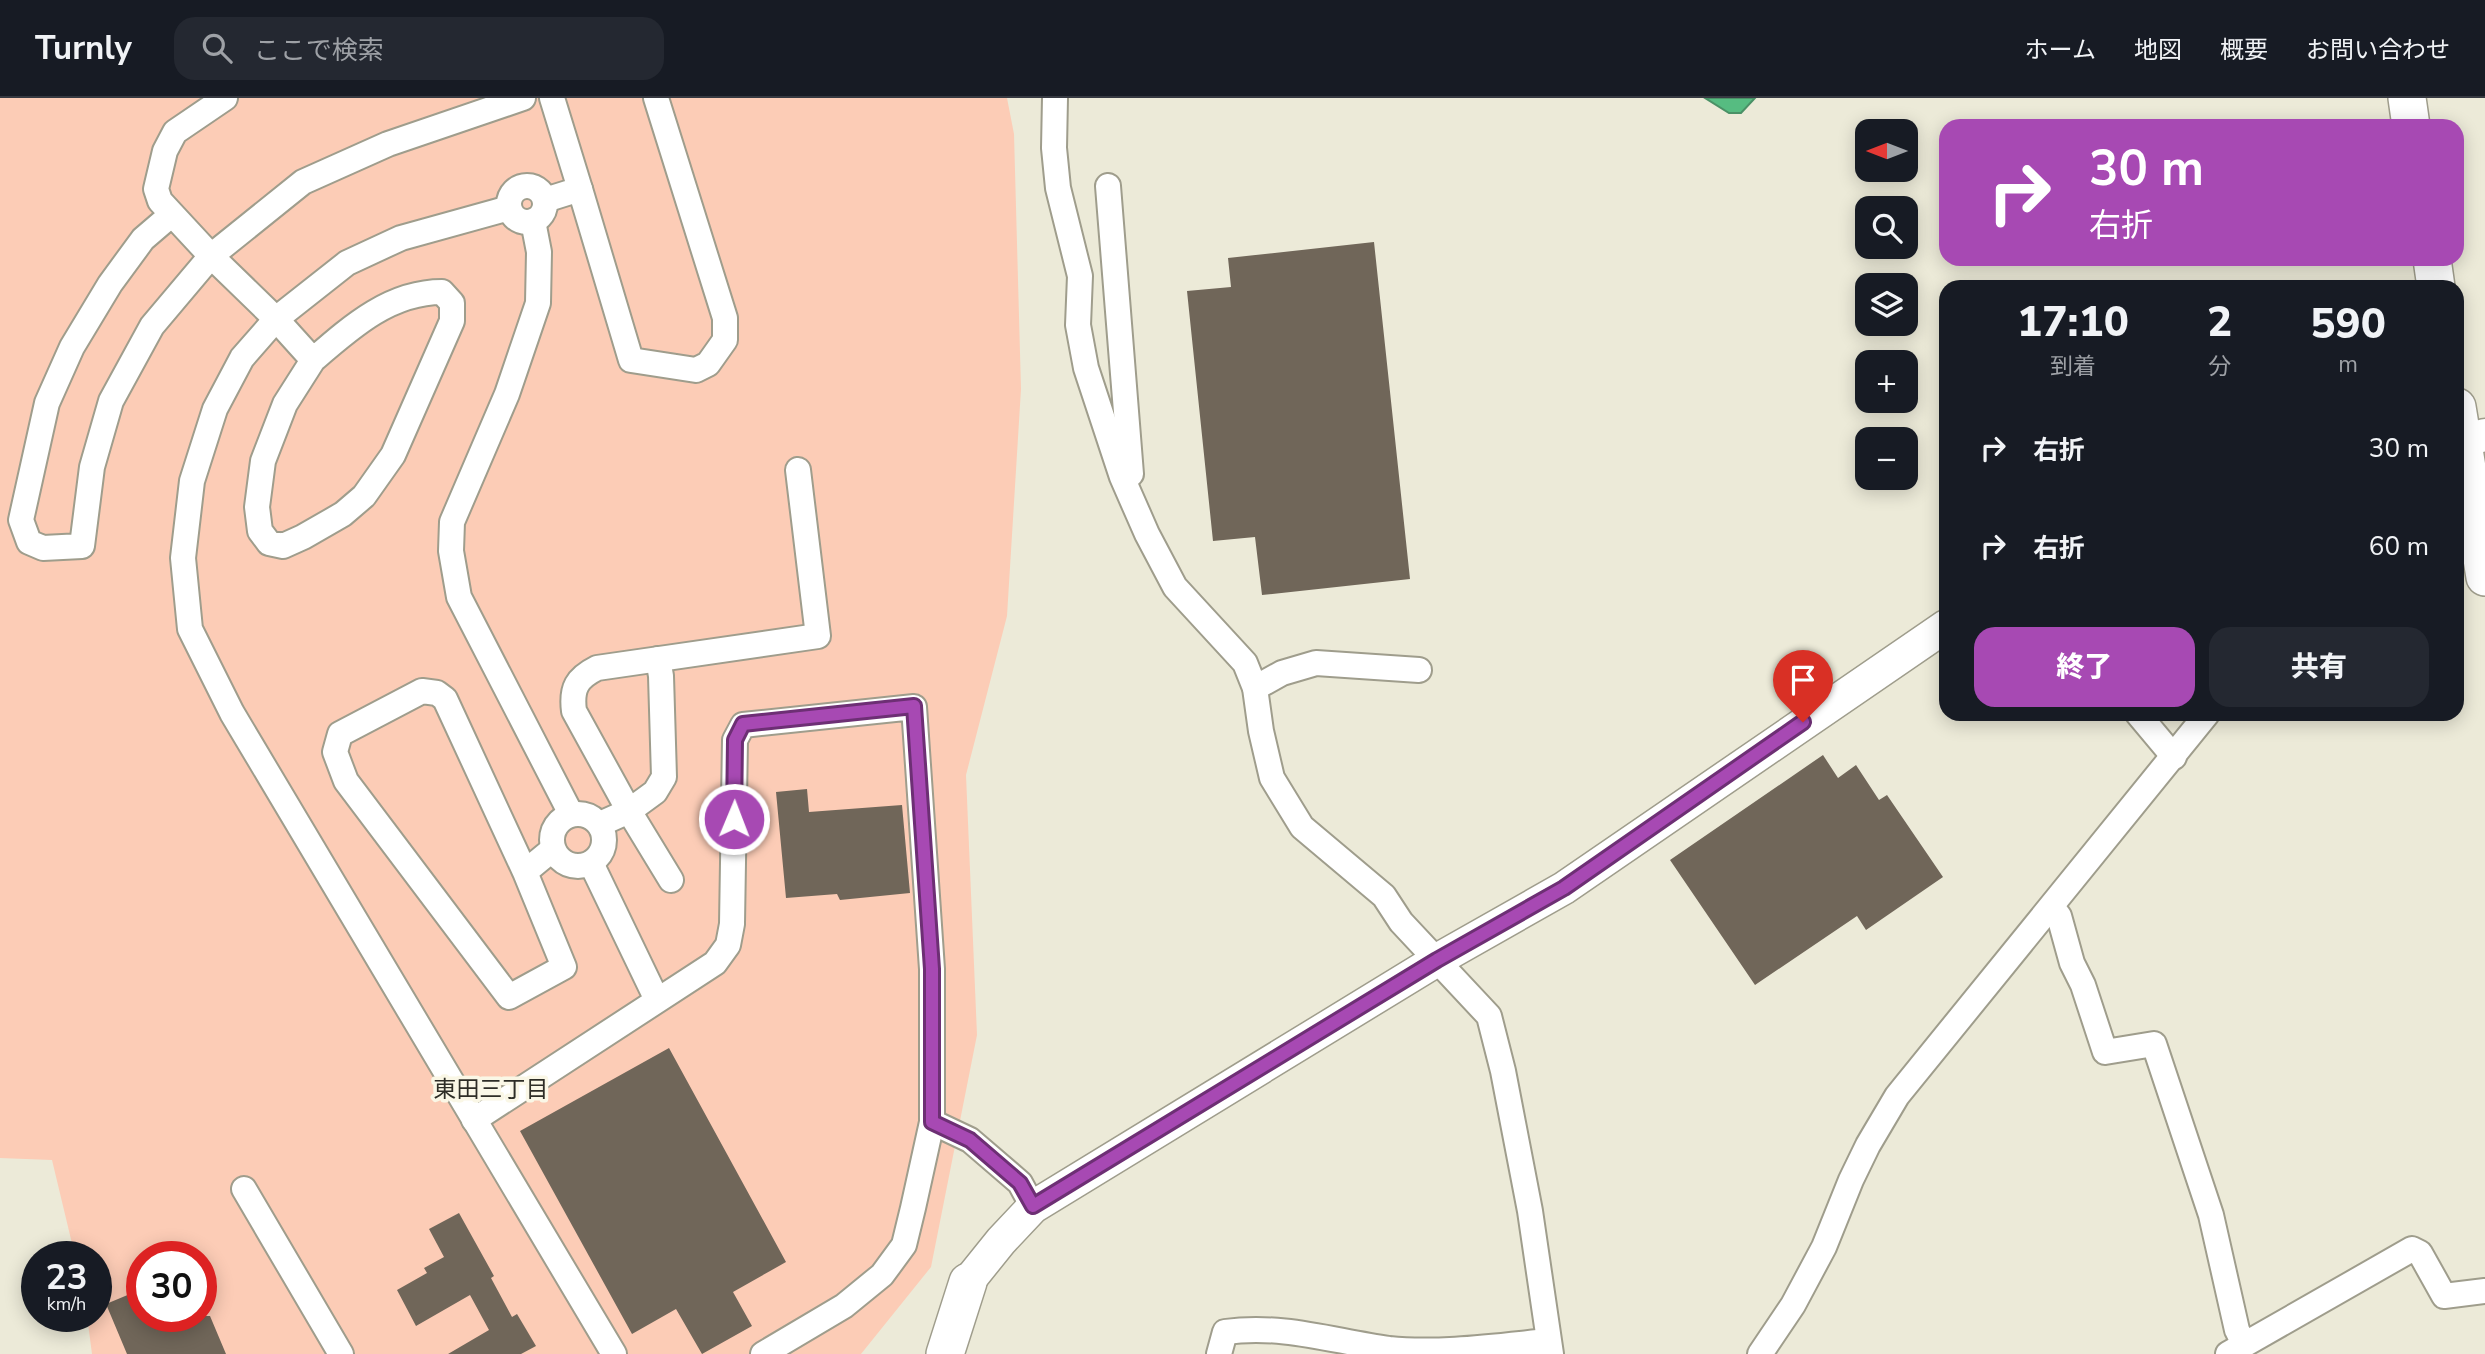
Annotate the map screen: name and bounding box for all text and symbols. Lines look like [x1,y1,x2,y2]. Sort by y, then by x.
search box [174,17,664,80]
text: Turnly [35,26,132,71]
icon: search [198,29,236,67]
text: ここで検索 [254,33,384,68]
text: ホーム [2025,34,2096,66]
text: 地図 [2134,34,2182,66]
text: 概要 [2220,34,2268,66]
text: お問い合わせ [2306,34,2450,66]
north arrow [1855,119,1918,182]
map controls [1855,119,1918,490]
text: 30 m [2089,135,2204,202]
icon: right [1974,147,2065,238]
button: search [1855,196,1918,259]
text: 右折 [2089,204,2153,247]
button: layers [1855,273,1918,336]
text: 17:10 [2017,294,2129,351]
text: 2 [2207,294,2232,351]
text: 590 [2310,296,2386,353]
text: m [2338,349,2358,380]
button: + [1855,350,1918,413]
text: 到着 [2050,351,2096,382]
text: 分 [2208,351,2231,382]
button: − [1855,427,1918,490]
icon: right [1974,429,2012,467]
text: 30 m [2369,431,2429,466]
text: 右折 [2033,433,2085,468]
icon: right [1974,527,2012,565]
text: 60 m [2369,529,2429,564]
text: 右折 [2033,531,2085,566]
button: 終了 [1974,627,2195,707]
button: 共有 [2209,627,2429,707]
pin [1773,650,1833,722]
icon: arrive [1784,661,1822,699]
position arrow [697,782,771,856]
district label: 東田三丁目 [434,1074,549,1105]
speed limit sign: 30 [126,1241,217,1332]
text: 23 [45,1254,88,1301]
text: km/h [47,1292,86,1316]

